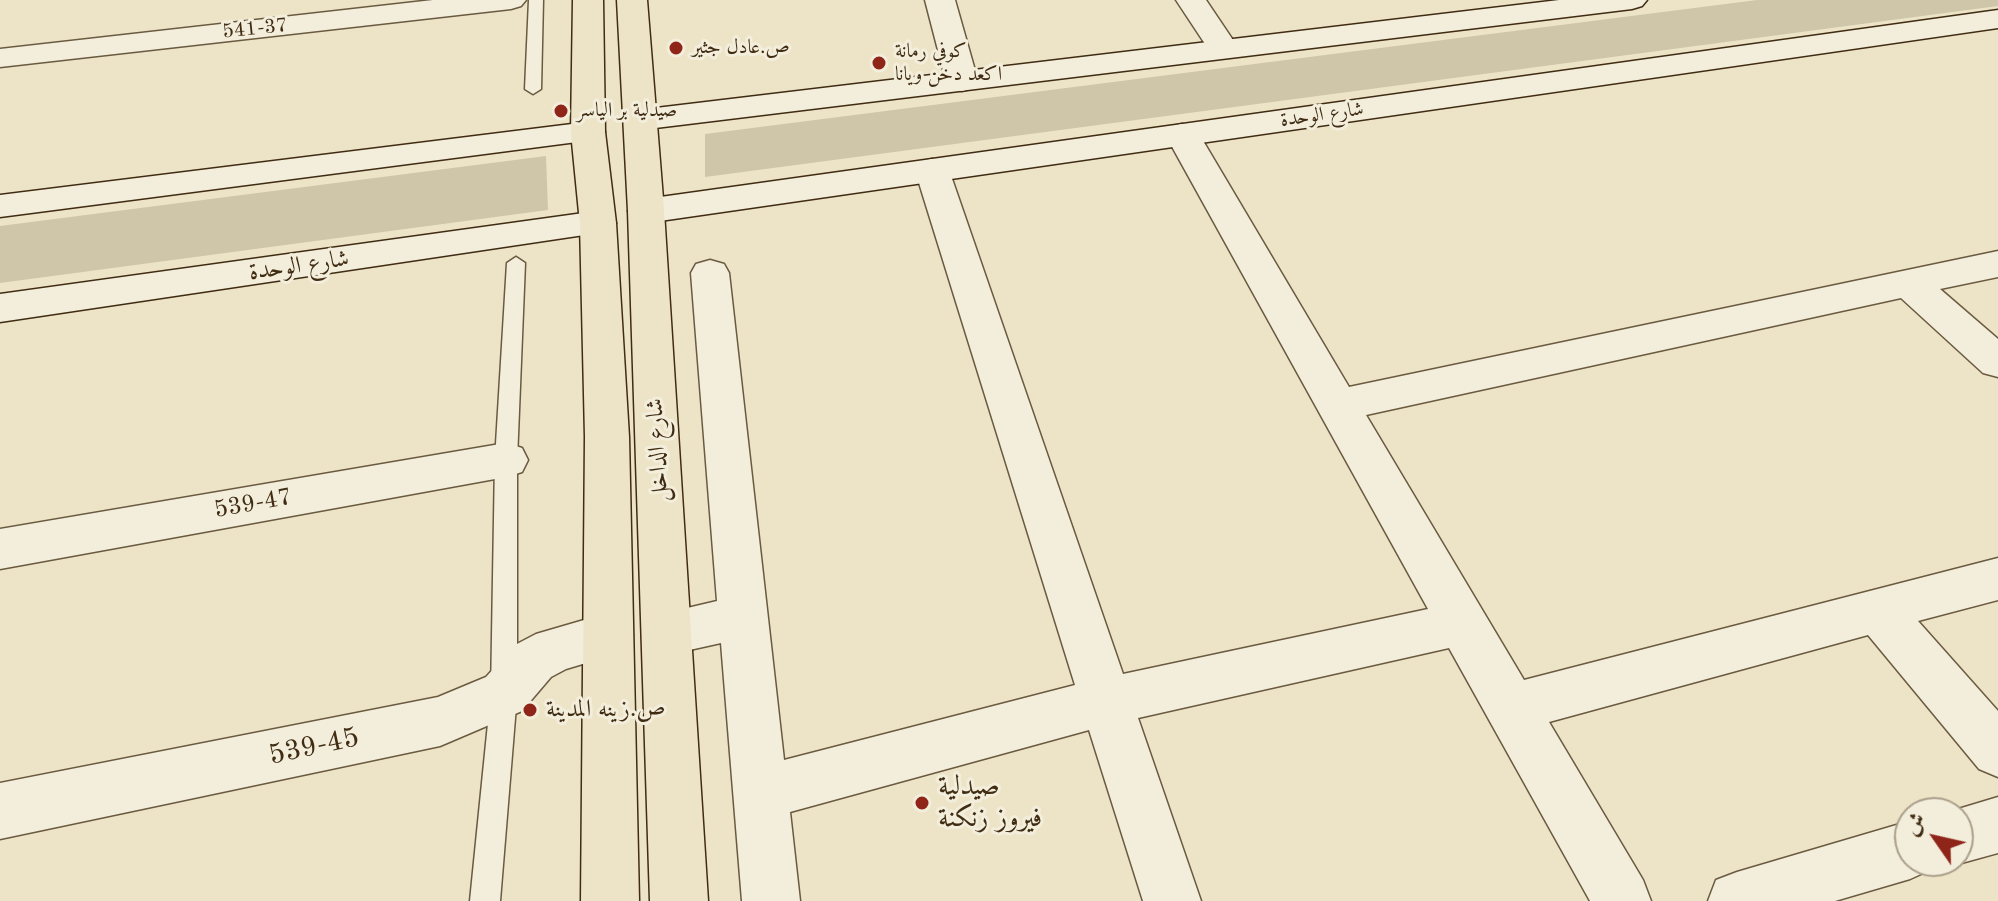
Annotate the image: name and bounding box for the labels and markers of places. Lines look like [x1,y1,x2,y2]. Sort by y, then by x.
place label: ص.عادل جثير [692,36,790,60]
marker: ص.عادل جثير [667,39,685,57]
place label: كوفي رمانة اكعد دخن ويانا [895,40,1002,87]
marker: كوفي رمانة اكعد دخن ويانا [870,54,888,72]
place label: صيدلية بر الياسر [577,99,677,123]
marker: صيدلية بر الياسر [552,102,570,120]
place label: ص.زينه المدينة [546,696,666,724]
marker: ص.زينه المدينة [521,701,539,719]
place label: صيدلية فيروز زنكنة [938,770,1042,836]
marker: صيدلية فيروز زنكنة [913,794,931,812]

